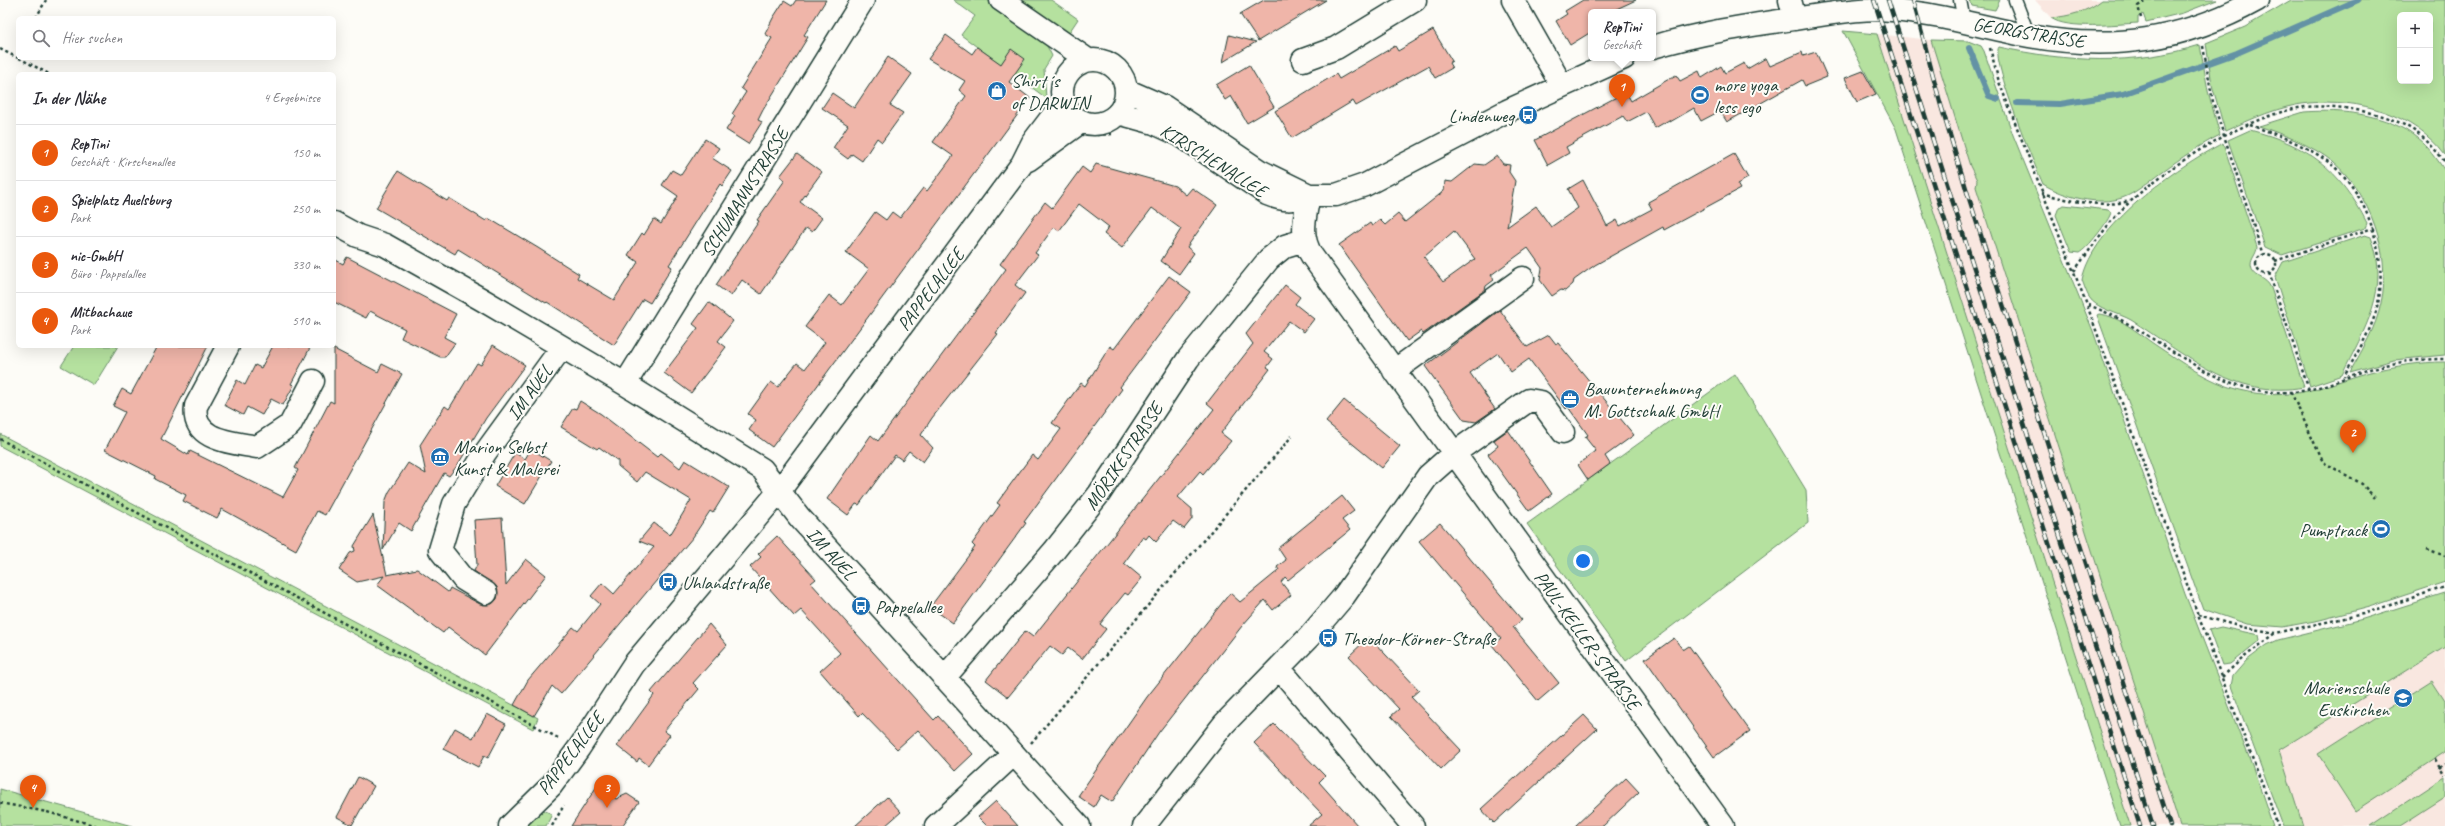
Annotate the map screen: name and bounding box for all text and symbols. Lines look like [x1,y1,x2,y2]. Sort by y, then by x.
popup [1588,9,1656,61]
street label: GEORGSTRASSE [1971,12,2089,54]
map controls [2397,12,2433,84]
button: + [2397,12,2433,48]
search box [16,16,336,60]
text: RepTini [1603,18,1641,37]
icon: search [30,27,52,49]
text: Hier suchen [62,29,122,48]
text: Geschäft [1603,37,1641,53]
button: − [2397,48,2433,84]
place label: Shirt´s of DARWIN [1011,69,1092,115]
place label: more yoga less ego [1714,73,1779,119]
pin: 1 [1609,74,1635,107]
shop icon: Shirt´s of DARWIN [986,80,1008,102]
sports icon: more yoga less ego [1689,84,1711,106]
text: In der Nähe [32,88,105,109]
text: 4 Ergebnisse [264,90,320,106]
place label: Lindenweg [1449,104,1515,128]
bus stop icon: Lindenweg [1517,104,1539,126]
street label: KIRSCHENALLEE [1156,119,1273,204]
street label: SCHUMANNSTRASSE [696,121,796,262]
text: RepTini [70,135,108,154]
text: 1 [42,145,48,161]
text: 150 m [292,145,320,161]
text: Geschäft · Kirschenallee [70,154,175,170]
text: Spielplatz Auelsburg [70,191,171,210]
text: 2 [42,201,48,217]
text: 250 m [292,201,320,217]
text: Park [70,210,91,226]
street label: PAPPELALLEE [892,241,971,336]
text: nic-GmbH [70,247,121,266]
text: 3 [42,257,48,273]
text: 330 m [292,257,320,273]
text: Büro · Pappelallee [70,266,145,282]
text: Mitbachaue [70,303,131,322]
text: 4 [42,313,48,329]
text: 510 m [292,313,320,329]
text: Park [70,322,91,338]
street label: IM AUEL [502,359,559,425]
place label: Bauunternehmung M. Gottschalk GmbH [1584,377,1722,423]
office icon: Bauunternehmung M. Gottschalk GmbH [1559,388,1581,410]
street label: MÖRIKESTRASSE [1079,396,1170,515]
pin: 2 [2340,420,2366,453]
place label: Marion Selbst Kunst & Malerei [454,435,561,481]
museum icon: Marion Selbst Kunst & Malerei [429,446,451,468]
place label: Pumptrack [2300,518,2369,542]
sports icon: Pumptrack [2370,518,2392,540]
street label: IM AUEL [801,522,862,586]
your location [1573,551,1593,571]
street label: PAUL-KELLER-STRASSE [1529,566,1647,717]
bus stop icon: Uhlandstraße [657,571,679,593]
place label: Uhlandstraße [682,571,771,595]
bus stop icon: Pappelallee [850,595,872,617]
place label: Pappelallee [875,595,943,619]
bus stop icon: Theodor-Körner-Straße [1317,627,1339,649]
place label: Theodor-Körner-Straße [1342,627,1497,651]
place label: Marienschule Euskirchen [2304,676,2391,722]
school or university icon: Marienschule Euskirchen [2392,687,2414,709]
street label: PAPPELALLEE [532,705,611,800]
pin: 4 [20,775,46,808]
pin: 3 [594,775,620,808]

